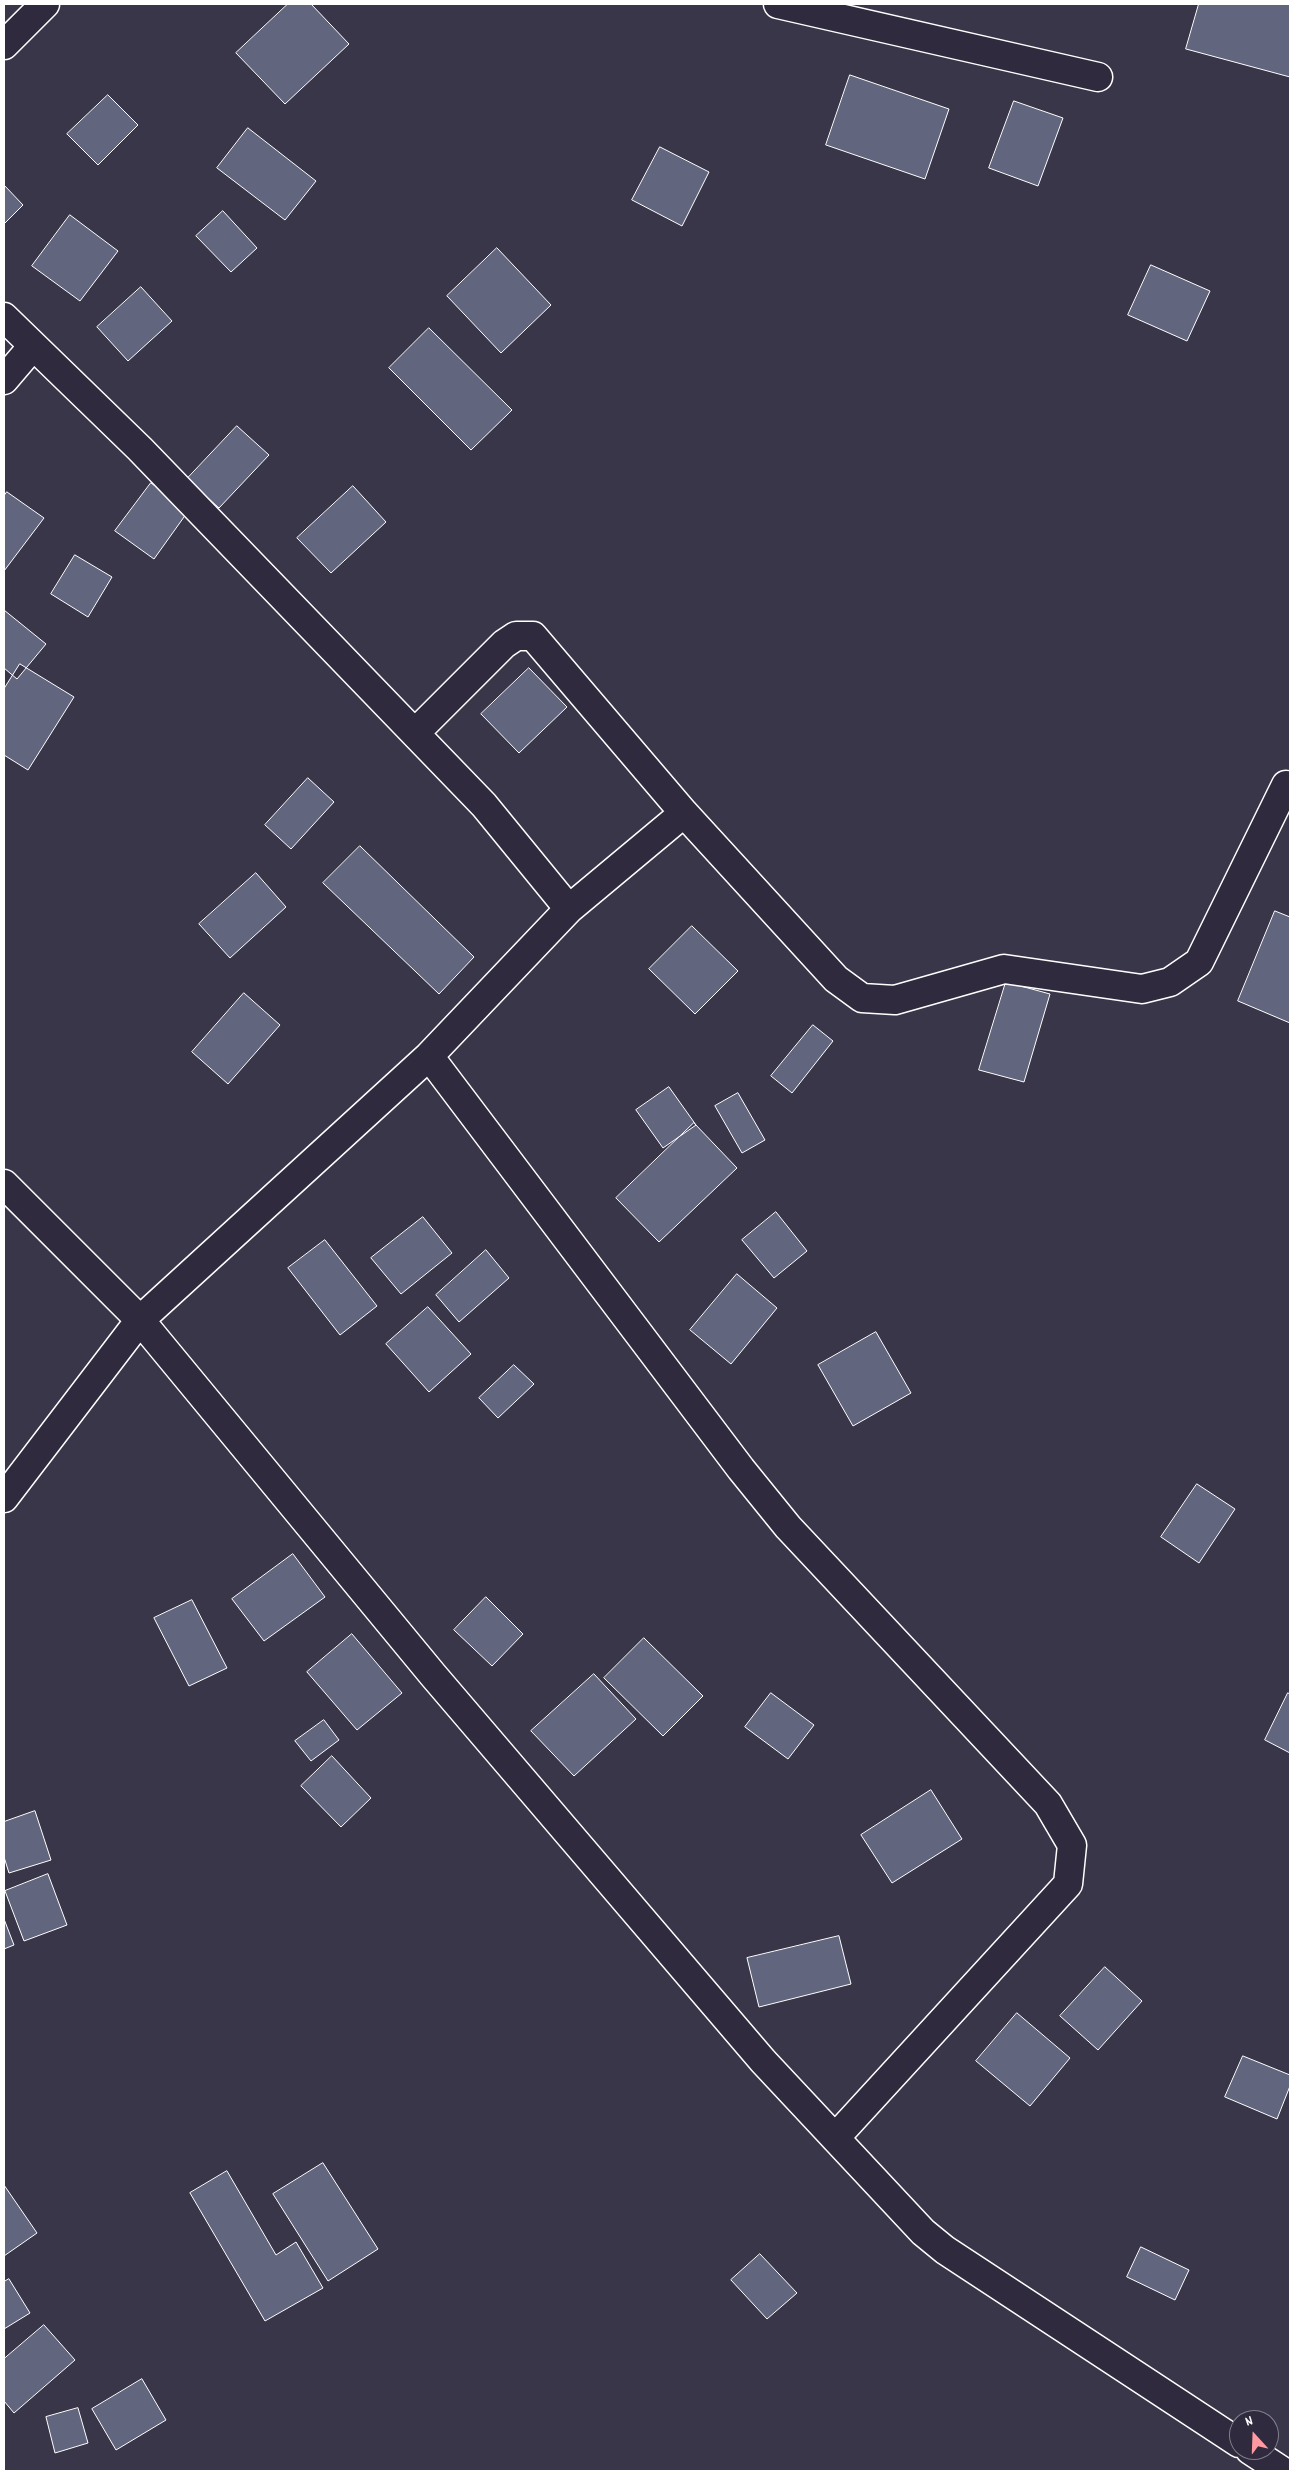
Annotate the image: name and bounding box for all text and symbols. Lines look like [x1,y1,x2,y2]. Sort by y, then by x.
north arrow [1229,2410,1279,2460]
text: N [1243,2411,1256,2432]

